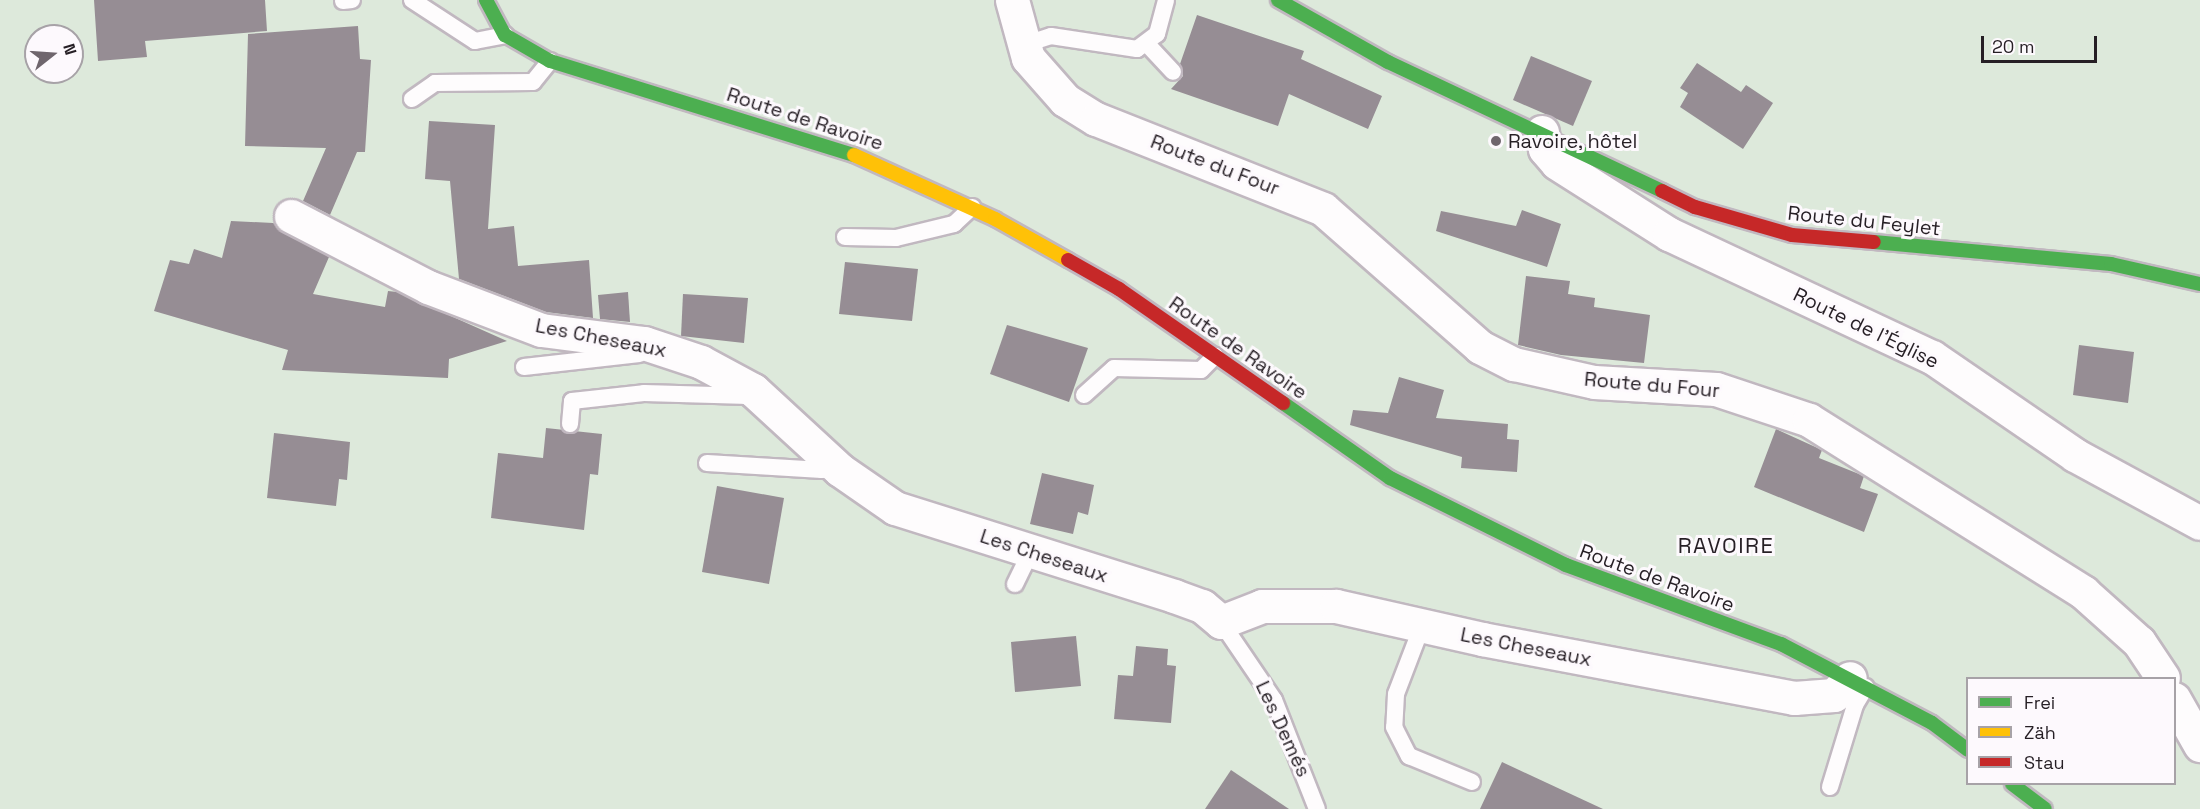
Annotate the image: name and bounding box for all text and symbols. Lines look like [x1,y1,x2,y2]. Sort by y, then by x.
north arrow [24,24,84,84]
scale bar [1984,24,2100,62]
text: 20 m [1992,35,2035,58]
text: N [58,41,81,57]
street label: Route de Ravoire [724,82,886,156]
street label: Route du Four [1147,129,1283,201]
place label: Ravoire, hôtel [1508,129,1638,153]
marker: Ravoire, hôtel [1489,134,1503,148]
street label: Route du Feylet [1786,201,1942,241]
street label: Route de l'Église [1789,282,1943,374]
street label: Route de Ravoire [1164,291,1312,405]
street label: Les Cheseaux [533,314,669,362]
street label: Route du Four [1583,367,1721,403]
street label: Les Cheseaux [977,524,1111,588]
district label: RAVOIRE [1678,533,1774,559]
street label: Route de Ravoire [1576,539,1738,617]
street label: Les Cheseaux [1458,623,1594,671]
street label: Les Demés [1250,677,1316,781]
legend [1966,677,2176,785]
text: Frei [2024,691,2055,714]
text: Zäh [2024,721,2056,744]
text: Stau [2024,751,2064,774]

